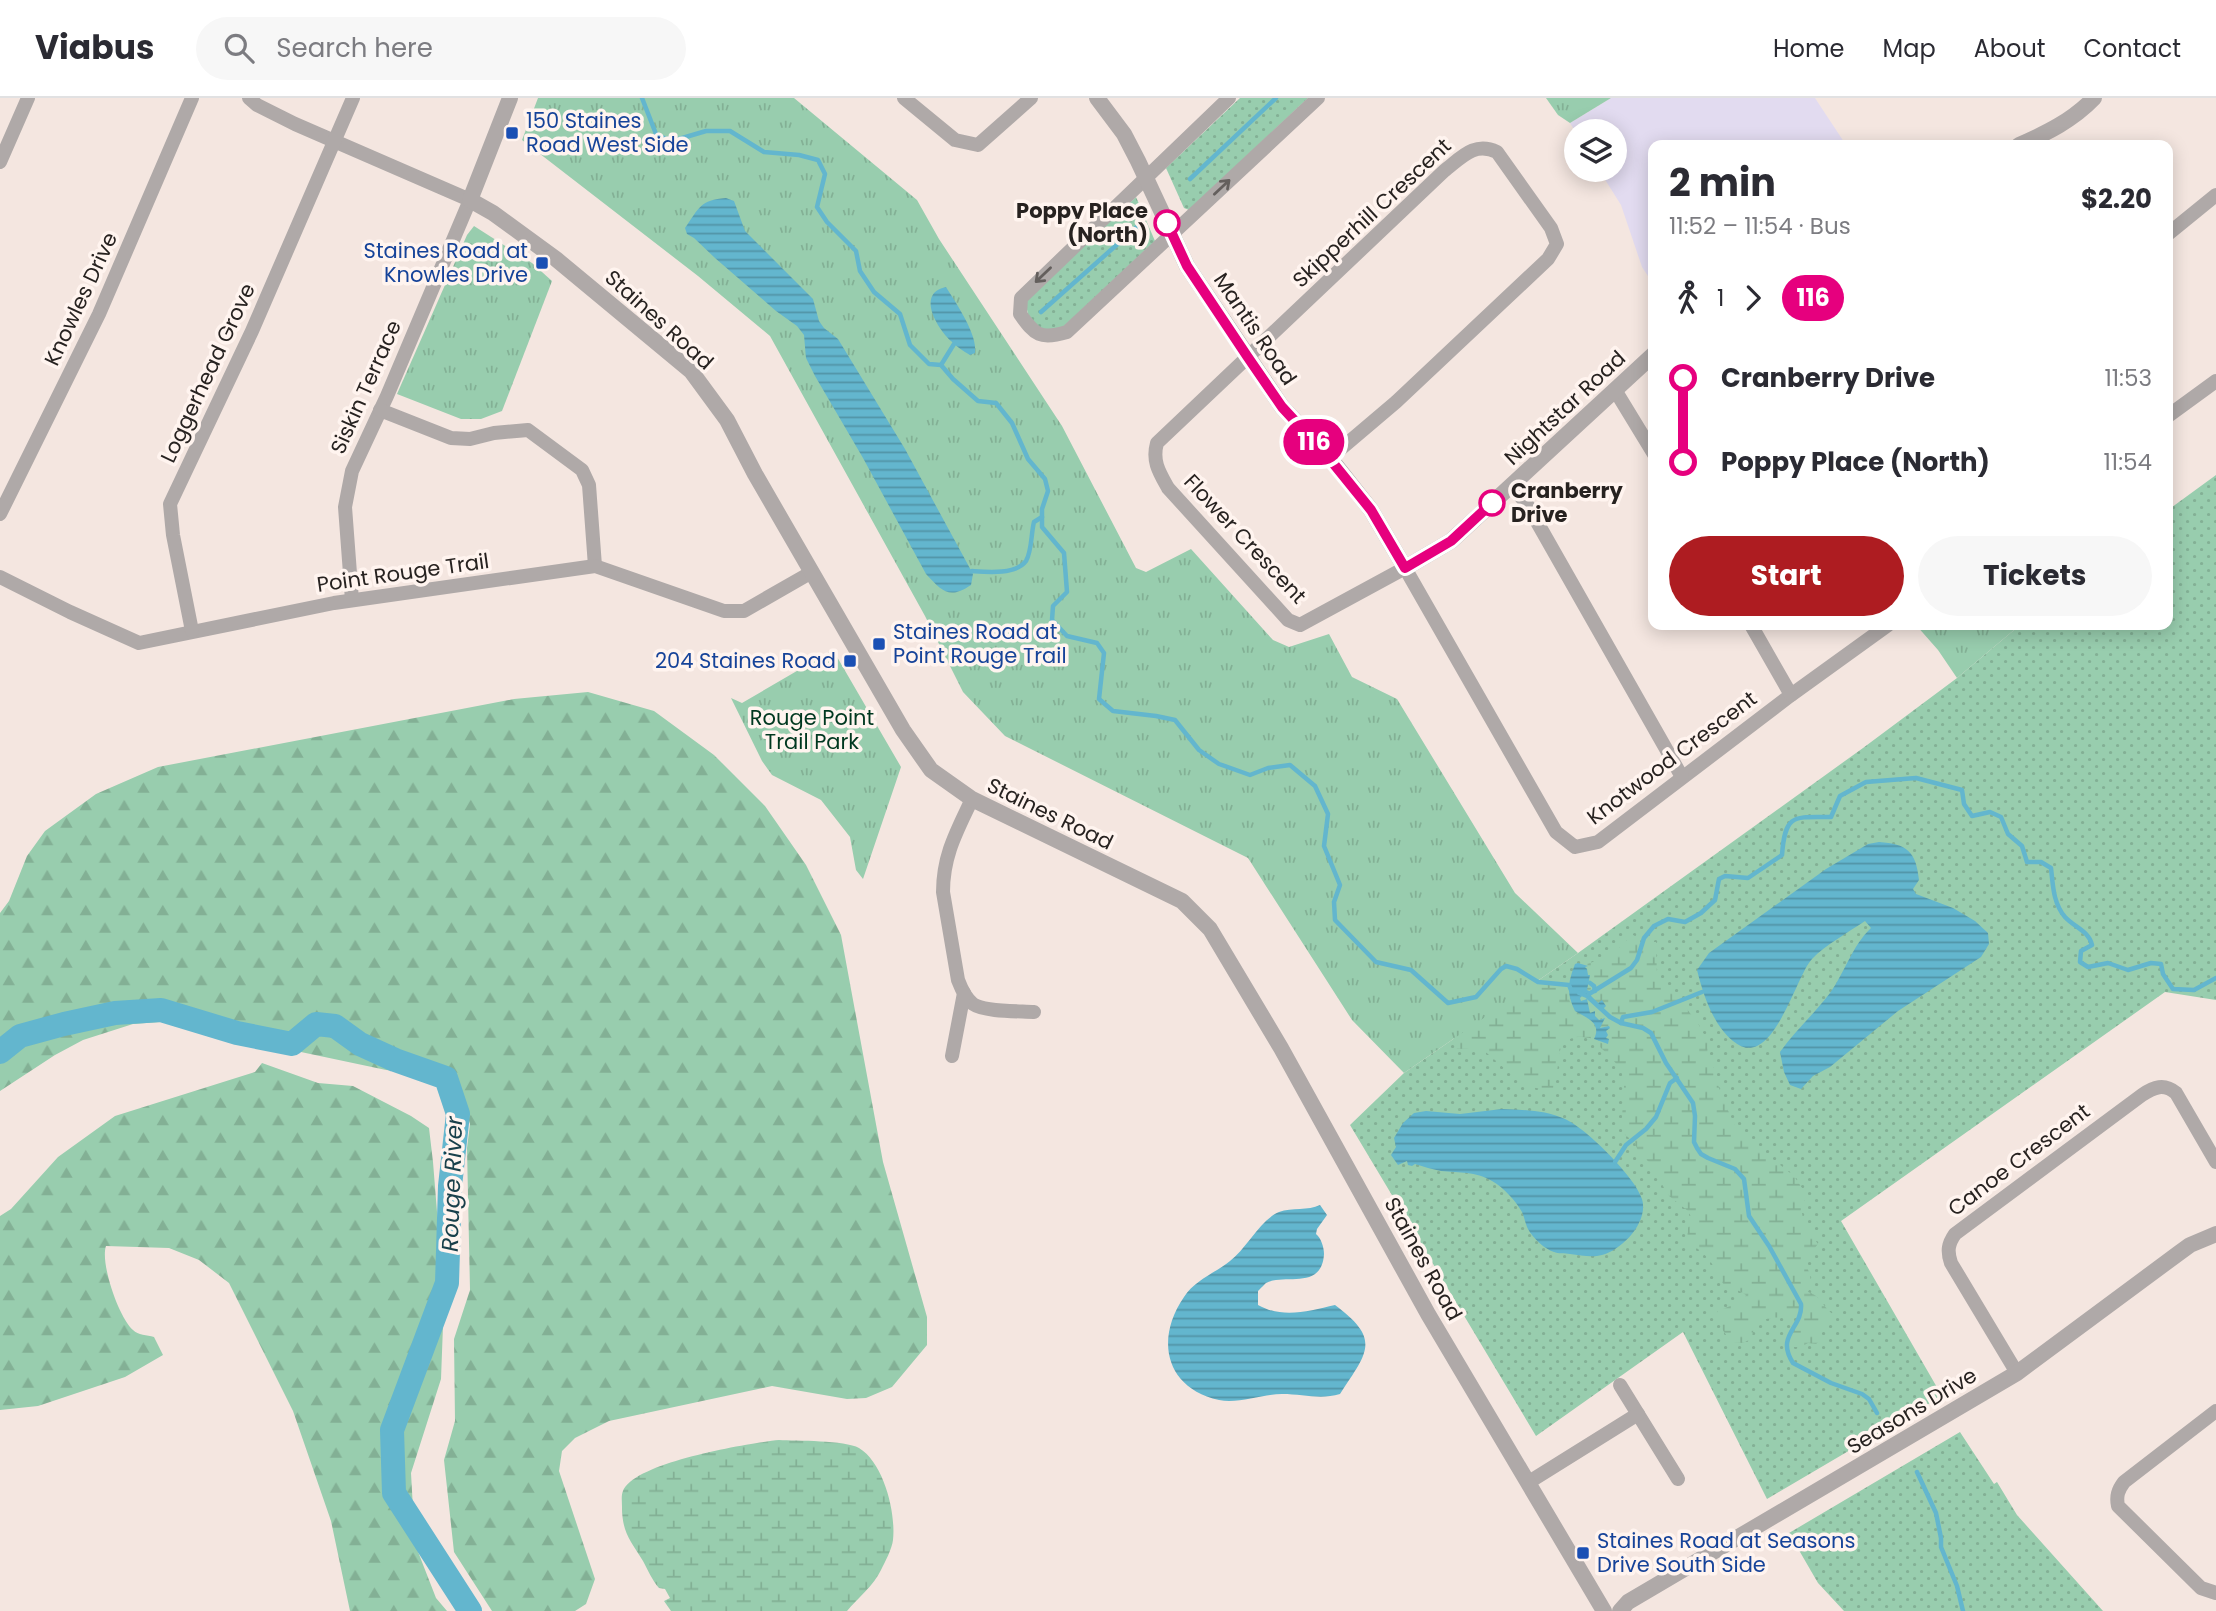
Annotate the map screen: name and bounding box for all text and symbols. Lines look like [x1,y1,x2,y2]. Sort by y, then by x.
search box [196,17,686,80]
text: Viabus [35,24,154,71]
icon: search [220,29,258,67]
text: Search here [276,30,433,66]
text: Home [1773,32,1845,65]
text: Map [1883,32,1936,65]
text: About [1974,32,2045,65]
text: Contact [2083,32,2181,65]
place label: 150 Staines Road West Side [526,106,689,159]
map controls [1564,119,1627,182]
button: layers [1564,119,1627,182]
marker: 150 Staines Road West Side [504,125,520,141]
street label: Skipperhill Crescent [1286,131,1457,294]
text: 2 min [1669,156,1776,209]
one-way arrow [1213,179,1230,196]
text: $2.20 [2081,181,2152,217]
place label: Poppy Place (North) [1016,196,1148,249]
marker: Poppy Place (North) [1154,210,1180,236]
text: 11:52 – 11:54 · Bus [1669,210,1851,242]
street label: Knowles Drive [37,227,124,370]
place label: Staines Road at Knowles Drive [364,236,528,289]
marker: Staines Road at Knowles Drive [534,255,550,271]
street label: Staines Road [599,263,720,376]
one-way arrow [1035,267,1052,284]
street label: Mantis Road [1207,267,1304,391]
street label: Loggerhead Grove [153,278,262,467]
icon: walk [1669,279,1707,317]
icon: forward [1734,279,1772,317]
text: 116 [1796,281,1830,314]
text: 1 [1717,282,1724,314]
street label: Siskin Terrace [323,315,408,458]
street label: Nightstar Road [1498,344,1632,471]
text: Cranberry Drive [1721,360,1935,396]
text: 11:53 [2104,362,2152,394]
line badge: 116 [1274,419,1354,465]
text: 116 [1297,425,1331,458]
text: Poppy Place (North) [1721,444,1990,480]
text: 11:54 [2103,446,2152,478]
street label: Flower Crescent [1178,467,1313,610]
place label: Cranberry Drive [1511,476,1624,529]
marker: Cranberry Drive [1479,490,1505,516]
button: Start [1669,536,1904,616]
button: Tickets [1918,536,2152,616]
street label: Point Rouge Trail [315,546,491,599]
place label: Staines Road at Point Rouge Trail [893,617,1067,670]
marker: Staines Road at Point Rouge Trail [871,636,887,652]
place label: 204 Staines Road [655,646,836,675]
marker: 204 Staines Road [842,653,858,669]
street label: Knotwood Crescent [1581,684,1763,831]
park label: Rouge Point Trail Park [750,703,874,756]
street label: Staines Road [982,770,1118,857]
street label: Canoe Crescent [1942,1097,2096,1223]
water label: Rouge River [434,1114,470,1252]
street label: Staines Road [1378,1192,1469,1326]
street label: Seasons Drive [1841,1360,1982,1461]
place label: Staines Road at Seasons Drive South Side [1597,1526,1855,1579]
marker: Staines Road at Seasons Drive South Side [1575,1545,1591,1561]

